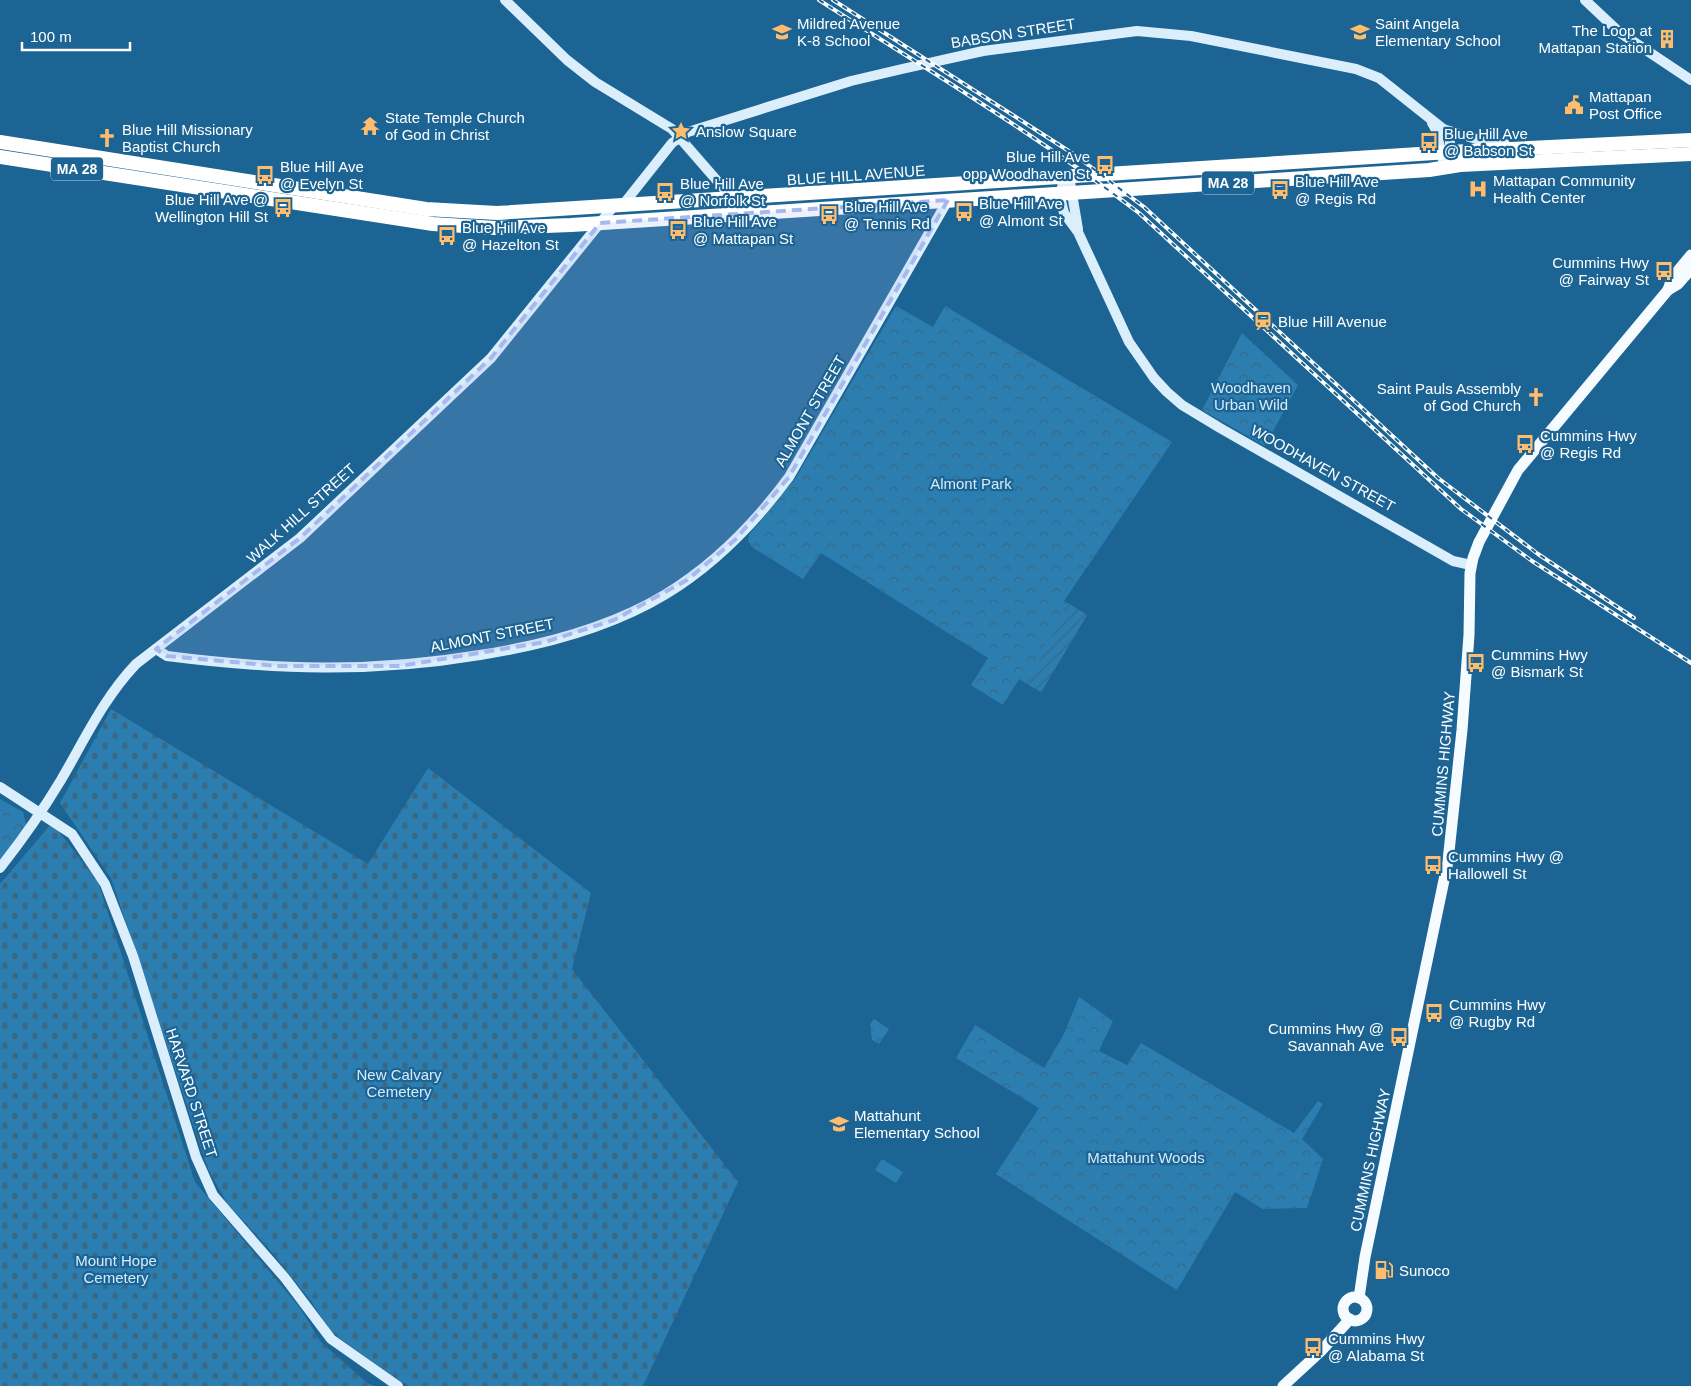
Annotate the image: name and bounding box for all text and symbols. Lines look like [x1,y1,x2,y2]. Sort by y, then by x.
place label: Mildred Avenue K-8 School [797,15,900,49]
street label: BABSON STREET [950,15,1076,51]
place label: Saint Angela Elementary School [1375,15,1501,49]
scale bar [22,20,130,52]
school or university icon: Mildred Avenue K-8 School [771,21,793,43]
school or university icon: Saint Angela Elementary School [1349,21,1371,43]
place label: The Loop at Mattapan Station [1539,22,1653,56]
text: 100 m [30,28,72,45]
building icon: The Loop at Mattapan Station [1656,28,1678,50]
place label: Mattapan Post Office [1589,88,1662,122]
public building icon: Mattapan Post Office [1563,94,1585,116]
place label: State Temple Church of God in Christ [385,109,525,143]
temple icon: State Temple Church of God in Christ [359,115,381,137]
place icon: Anslow Square [670,120,692,142]
place label: Blue Hill Missionary Baptist Church [122,121,253,155]
place label: Anslow Square [696,123,797,140]
place label: Blue Hill Ave @ Babson St [1444,125,1533,159]
church icon: Blue Hill Missionary Baptist Church [96,127,118,149]
bus stop icon: Blue Hill Ave @ Babson St [1418,131,1440,153]
place label: Blue Hill Ave opp Woodhaven St [963,148,1091,182]
bus stop icon: Blue Hill Ave opp Woodhaven St [1094,154,1116,176]
road number: MA 28 [51,157,103,180]
place label: Blue Hill Ave @ Evelyn St [280,158,364,192]
street label: BLUE HILL AVENUE [786,162,926,188]
bus stop icon: Blue Hill Ave @ Evelyn St [254,164,276,186]
road number: MA 28 [1202,172,1254,194]
place label: Mattapan Community Health Center [1493,172,1636,206]
place label: Blue Hill Ave @ Regis Rd [1295,173,1379,207]
place label: Blue Hill Ave @ Norfolk St [680,175,766,209]
hospital icon: Mattapan Community Health Center [1467,178,1489,200]
bus stop icon: Blue Hill Ave @ Regis Rd [1269,179,1291,201]
bus stop icon: Blue Hill Ave @ Norfolk St [654,181,676,203]
place label: Blue Hill Ave @ Wellington Hill St [155,191,269,225]
place label: Blue Hill Ave @ Almont St [979,195,1063,229]
bus stop icon: Blue Hill Ave @ Wellington Hill St [272,197,294,219]
place label: Blue Hill Ave @ Tennis Rd [844,198,930,232]
bus stop icon: Blue Hill Ave @ Almont St [953,201,975,223]
bus stop icon: Blue Hill Ave @ Tennis Rd [818,204,840,226]
place label: Blue Hill Ave @ Mattapan St [693,213,794,247]
place label: Blue Hill Ave @ Hazelton St [462,219,560,253]
bus stop icon: Blue Hill Ave @ Mattapan St [667,219,689,241]
bus stop icon: Blue Hill Ave @ Hazelton St [436,225,458,247]
place label: Cummins Hwy @ Fairway St [1552,254,1650,288]
bus stop icon: Cummins Hwy @ Fairway St [1653,260,1675,282]
station icon: Blue Hill Avenue [1252,310,1274,332]
place label: Blue Hill Avenue [1278,313,1387,330]
street label: ALMONT STREET [771,352,849,470]
park label: Woodhaven Urban Wild [1211,379,1291,413]
place label: Saint Pauls Assembly of God Church [1377,380,1521,414]
church icon: Saint Pauls Assembly of God Church [1525,386,1547,408]
street label: WOODHAVEN STREET [1248,421,1398,515]
place label: Cummins Hwy @ Regis Rd [1540,427,1637,461]
bus stop icon: Cummins Hwy @ Regis Rd [1514,433,1536,455]
street label: WALK HILL STREET [243,460,359,566]
park label: Almont Park [930,475,1012,492]
street label: ALMONT STREET [429,615,555,655]
place label: Cummins Hwy @ Bismark St [1491,646,1588,680]
bus stop icon: Cummins Hwy @ Bismark St [1465,652,1487,674]
street label: CUMMINS HIGHWAY [1428,691,1458,837]
place label: Cummins Hwy @ Hallowell St [1448,848,1564,882]
bus stop icon: Cummins Hwy @ Hallowell St [1422,854,1444,876]
place label: Cummins Hwy @ Rugby Rd [1449,996,1546,1030]
bus stop icon: Cummins Hwy @ Rugby Rd [1423,1002,1445,1024]
place label: Cummins Hwy @ Savannah Ave [1268,1020,1384,1054]
street label: HARVARD STREET [163,1026,221,1160]
bus stop icon: Cummins Hwy @ Savannah Ave [1388,1026,1410,1048]
park label: New Calvary Cemetery [356,1066,442,1100]
street label: CUMMINS HIGHWAY [1347,1087,1393,1233]
place label: Mattahunt Elementary School [854,1107,980,1141]
school or university icon: Mattahunt Elementary School [828,1113,850,1135]
park label: Mattahunt Woods [1087,1149,1205,1166]
park label: Mount Hope Cemetery [75,1252,157,1286]
fuel station icon: Sunoco [1373,1259,1395,1281]
place label: Sunoco [1399,1262,1450,1279]
place label: Cummins Hwy @ Alabama St [1328,1330,1425,1364]
bus stop icon: Cummins Hwy @ Alabama St [1302,1336,1324,1358]

